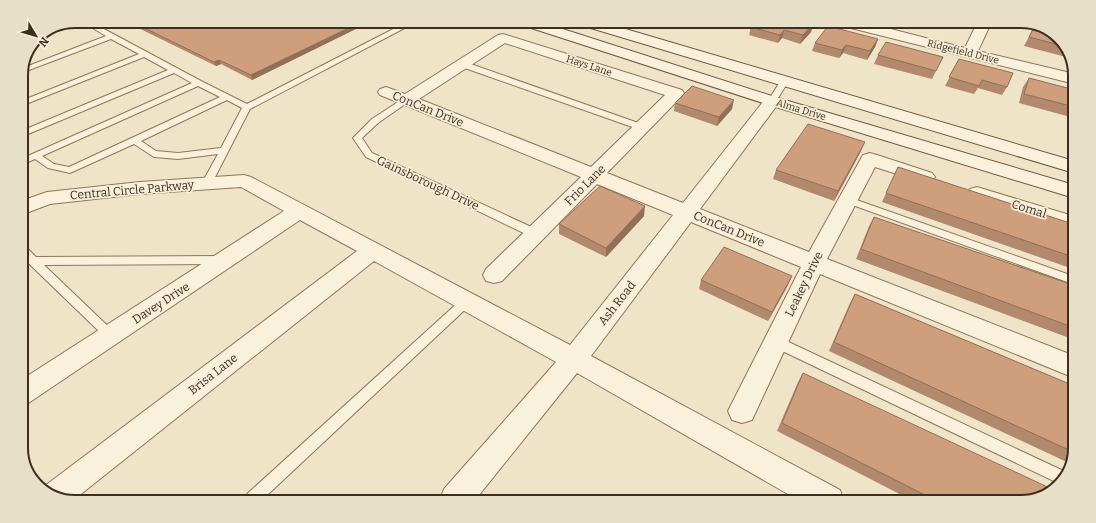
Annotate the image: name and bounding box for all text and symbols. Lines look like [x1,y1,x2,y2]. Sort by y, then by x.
north arrow [16,16,56,56]
text: N [35,34,51,50]
street label: Ridgefield Drive [926,37,1000,67]
street label: Hays Lane [565,53,613,79]
street label: ConCan Drive [390,88,466,130]
street label: Alma Drive [775,97,827,123]
street label: Gainsborough Drive [375,153,481,213]
street label: Frio Lane [562,162,608,208]
street label: Central Circle Parkway [69,178,195,202]
street label: Comal [1010,197,1049,221]
street label: ConCan Drive [691,208,767,250]
street label: Leakey Drive [782,249,826,319]
street label: Ash Road [595,278,639,328]
street label: Davey Drive [130,279,192,327]
street label: Brisa Lane [186,351,240,397]

